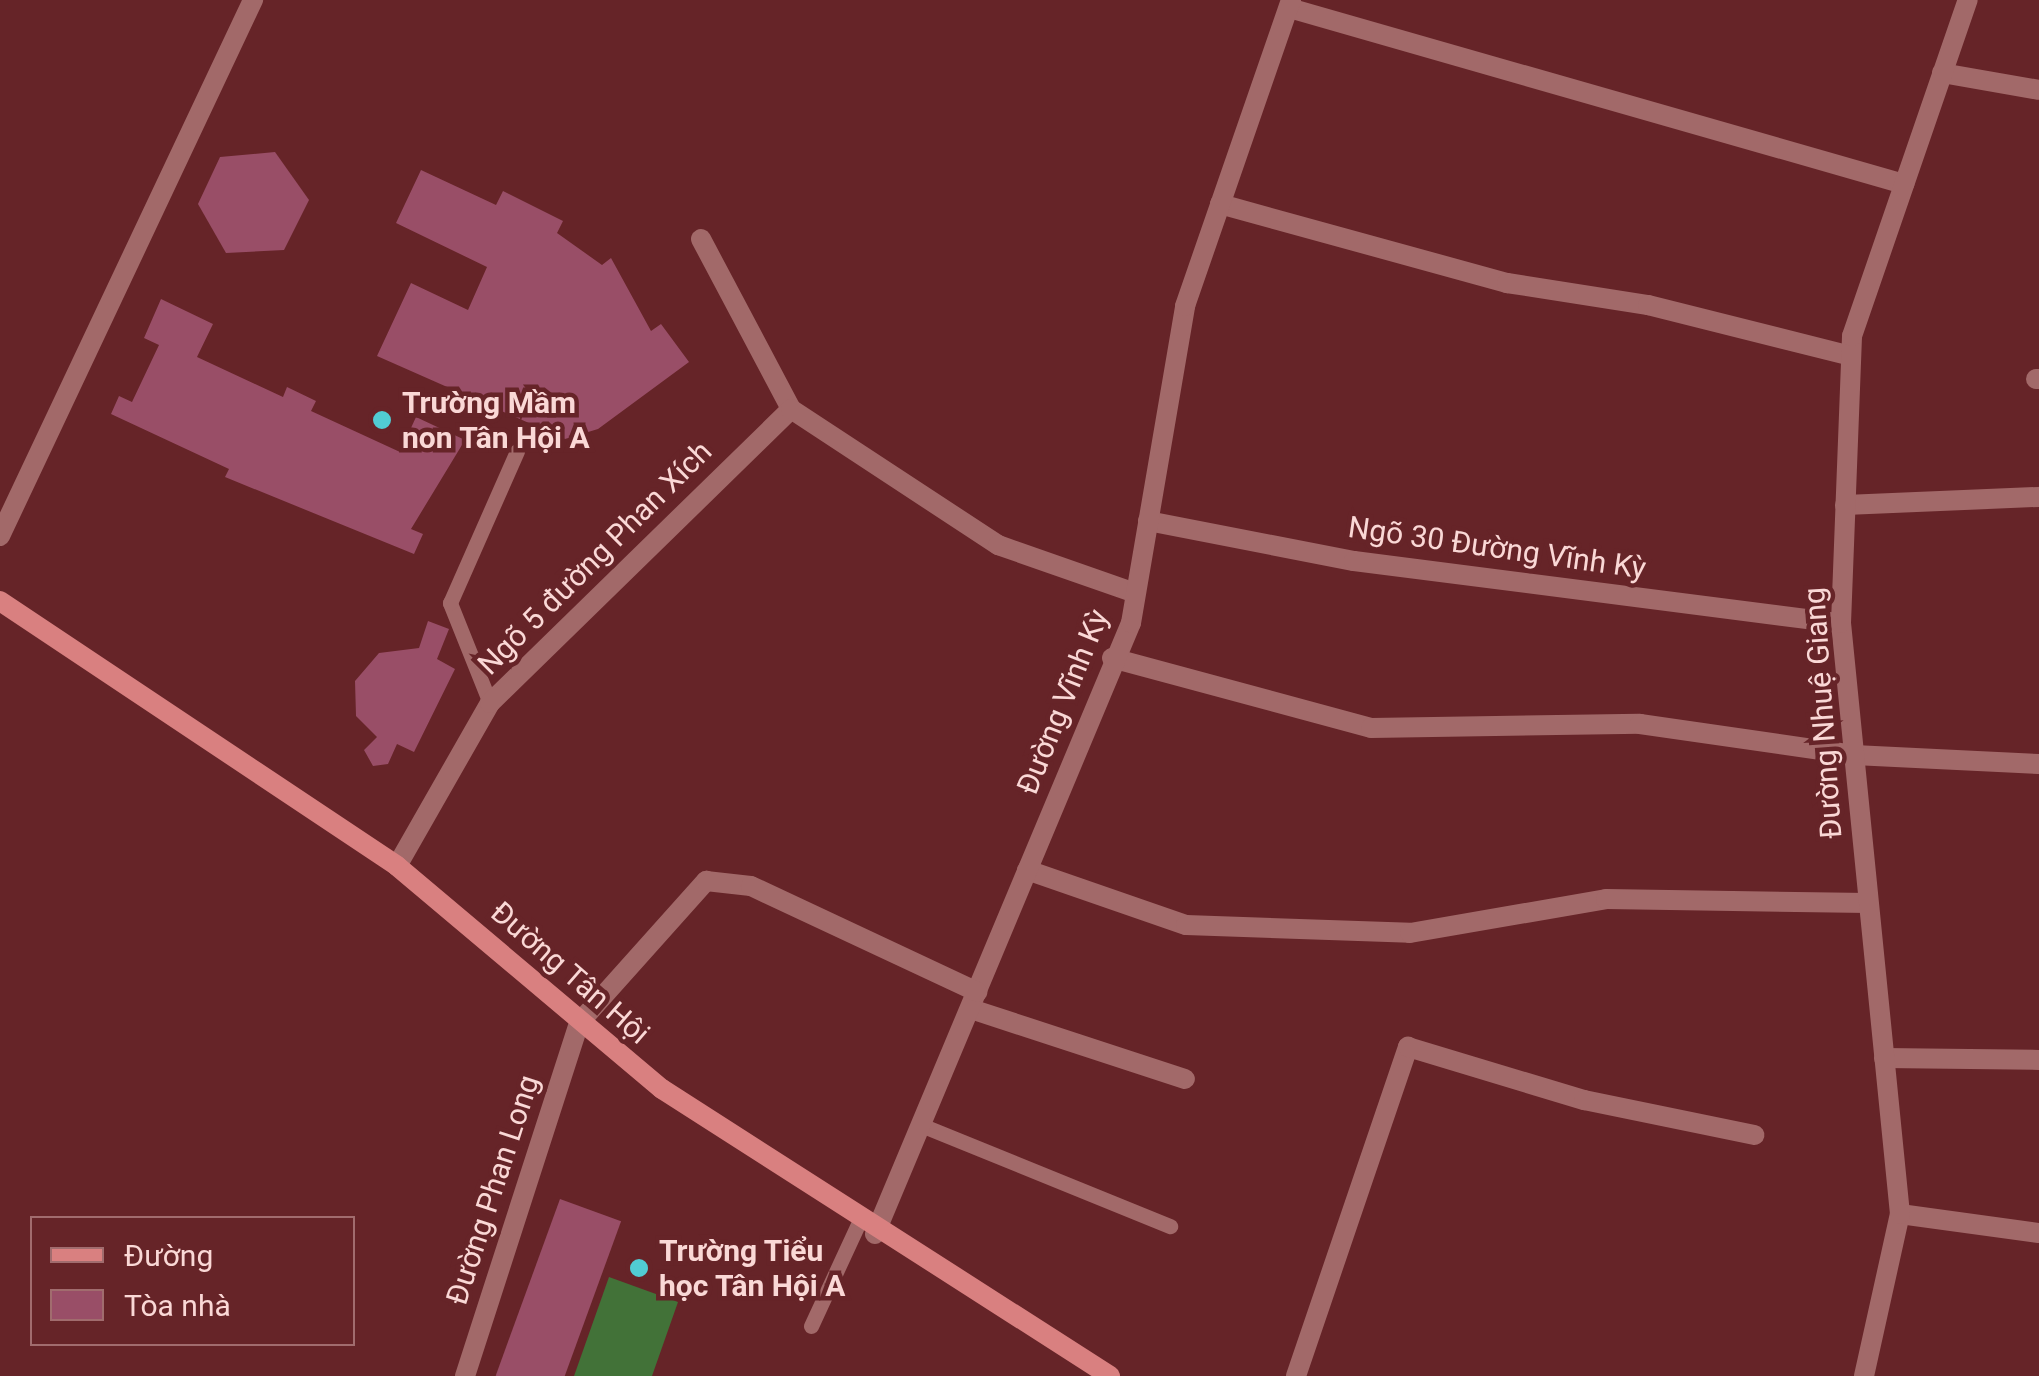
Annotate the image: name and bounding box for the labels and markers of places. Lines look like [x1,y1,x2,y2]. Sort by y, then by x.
place label: Trường Mầm non Tân Hội A [402,385,590,456]
marker: Trường Mầm non Tân Hội A [371,409,393,431]
place label: Trường Tiểu học Tân Hội A [659,1233,846,1304]
marker: Trường Tiểu học Tân Hội A [628,1257,650,1279]

